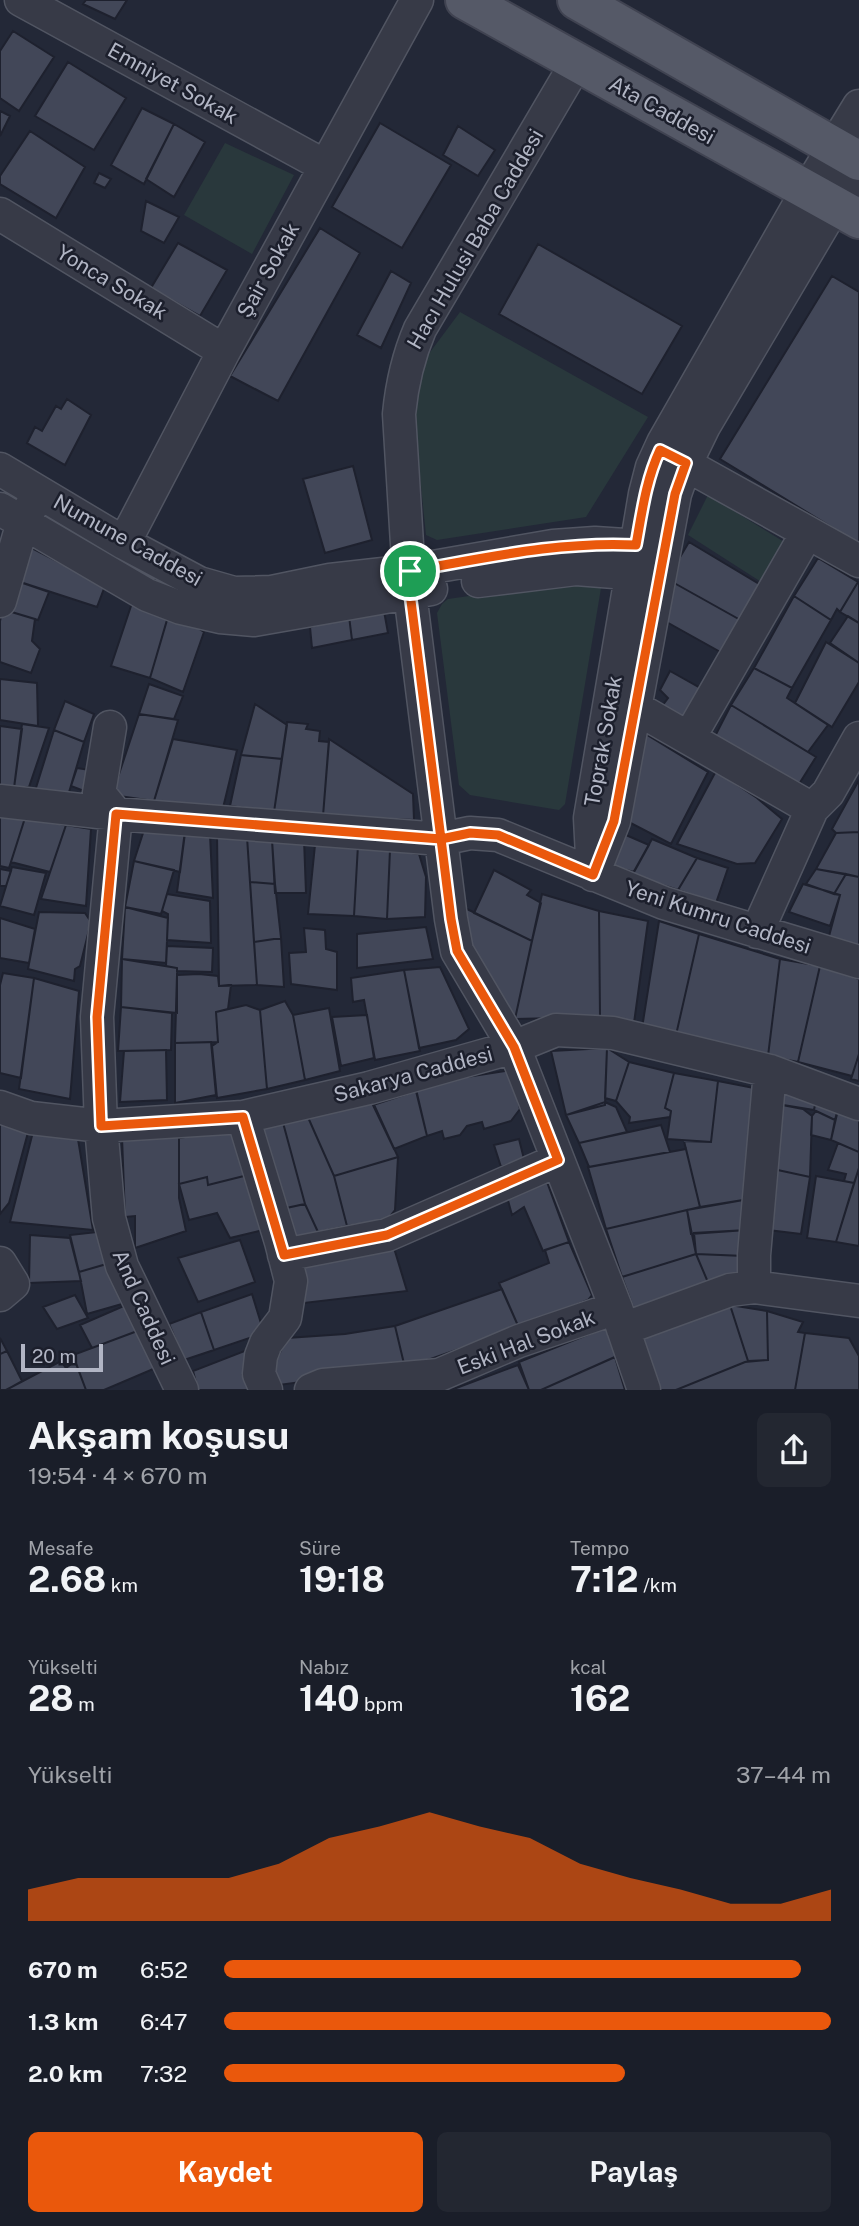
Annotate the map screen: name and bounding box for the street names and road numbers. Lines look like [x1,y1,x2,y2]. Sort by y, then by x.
street label: Emniyet Sokak [104,37,243,129]
street label: Ata Caddesi [605,71,719,149]
street label: Hacı Hulusi Baba Caddesi [402,125,548,353]
street label: Şair Sokak [232,218,304,322]
street label: Yonca Sokak [52,239,172,325]
street label: Numune Caddesi [49,489,207,591]
street label: Toprak Sokak [579,673,627,808]
street label: Yeni Kumru Caddesi [622,875,814,959]
street label: Sakarya Caddesi [331,1041,495,1107]
street label: And Caddesi [108,1246,180,1368]
street label: Eski Hal Sokak [454,1304,599,1380]

